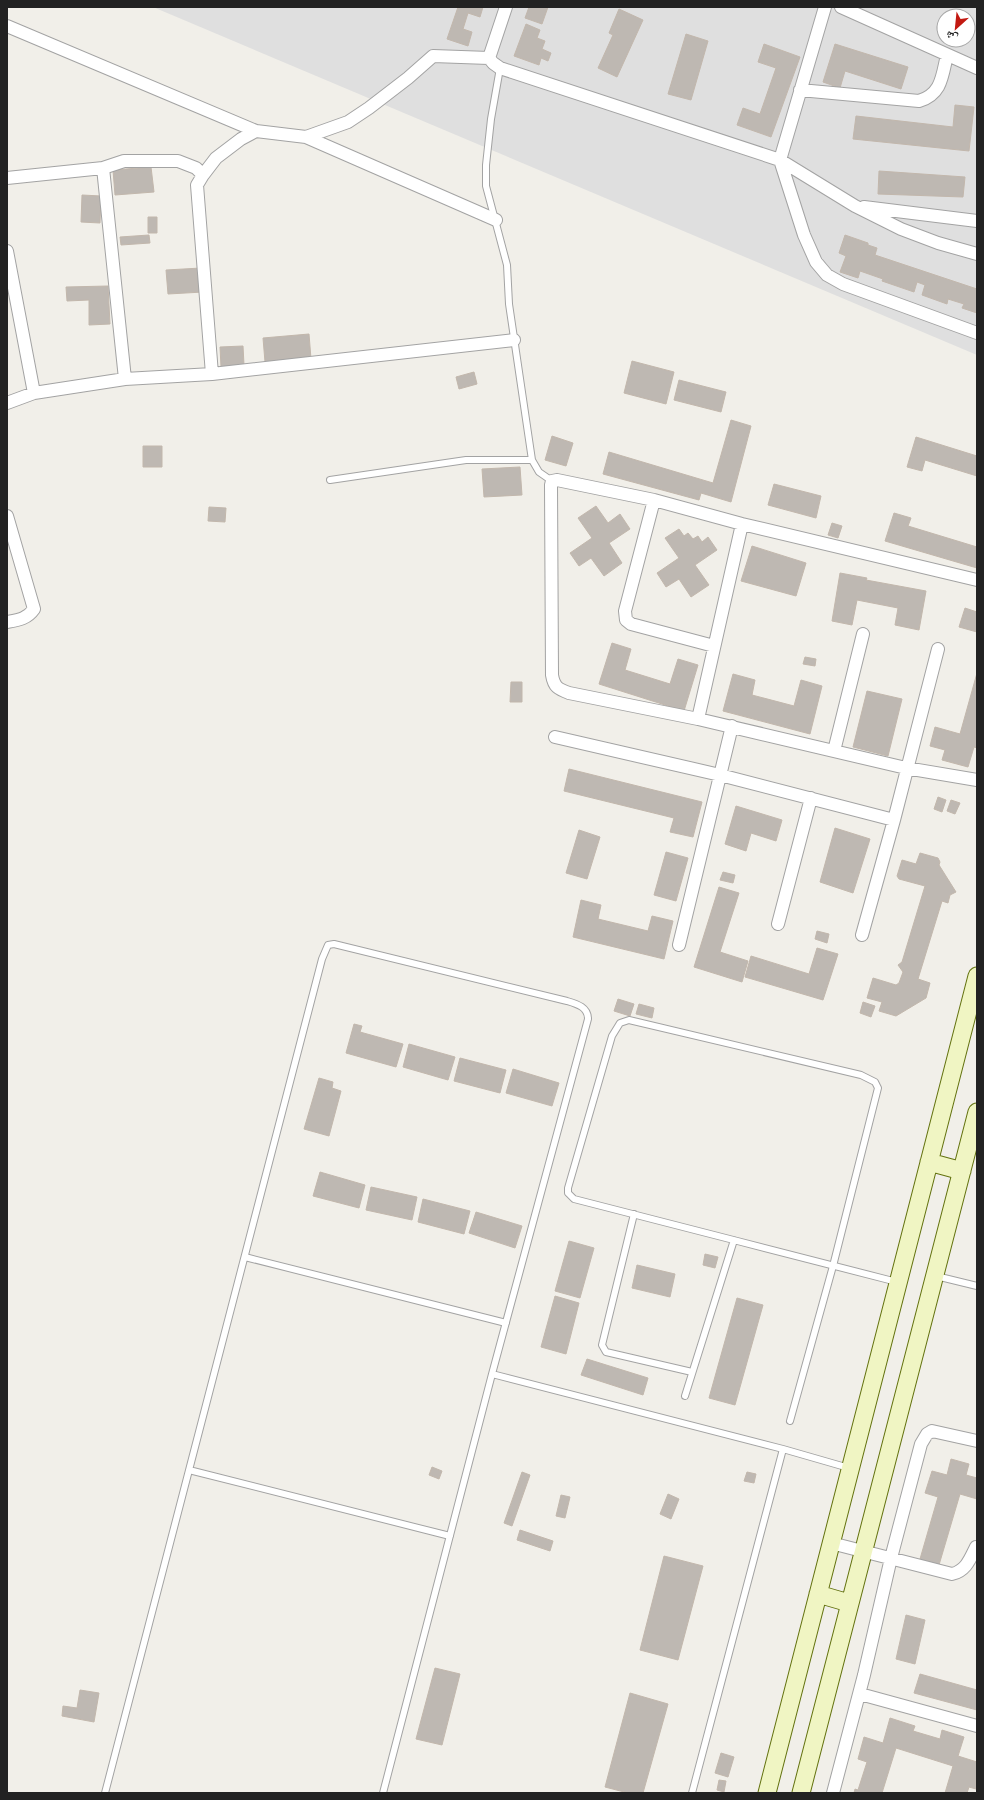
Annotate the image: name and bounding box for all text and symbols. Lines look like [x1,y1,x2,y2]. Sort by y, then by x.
north arrow [936,8,976,48]
text: ش [943,27,960,45]

